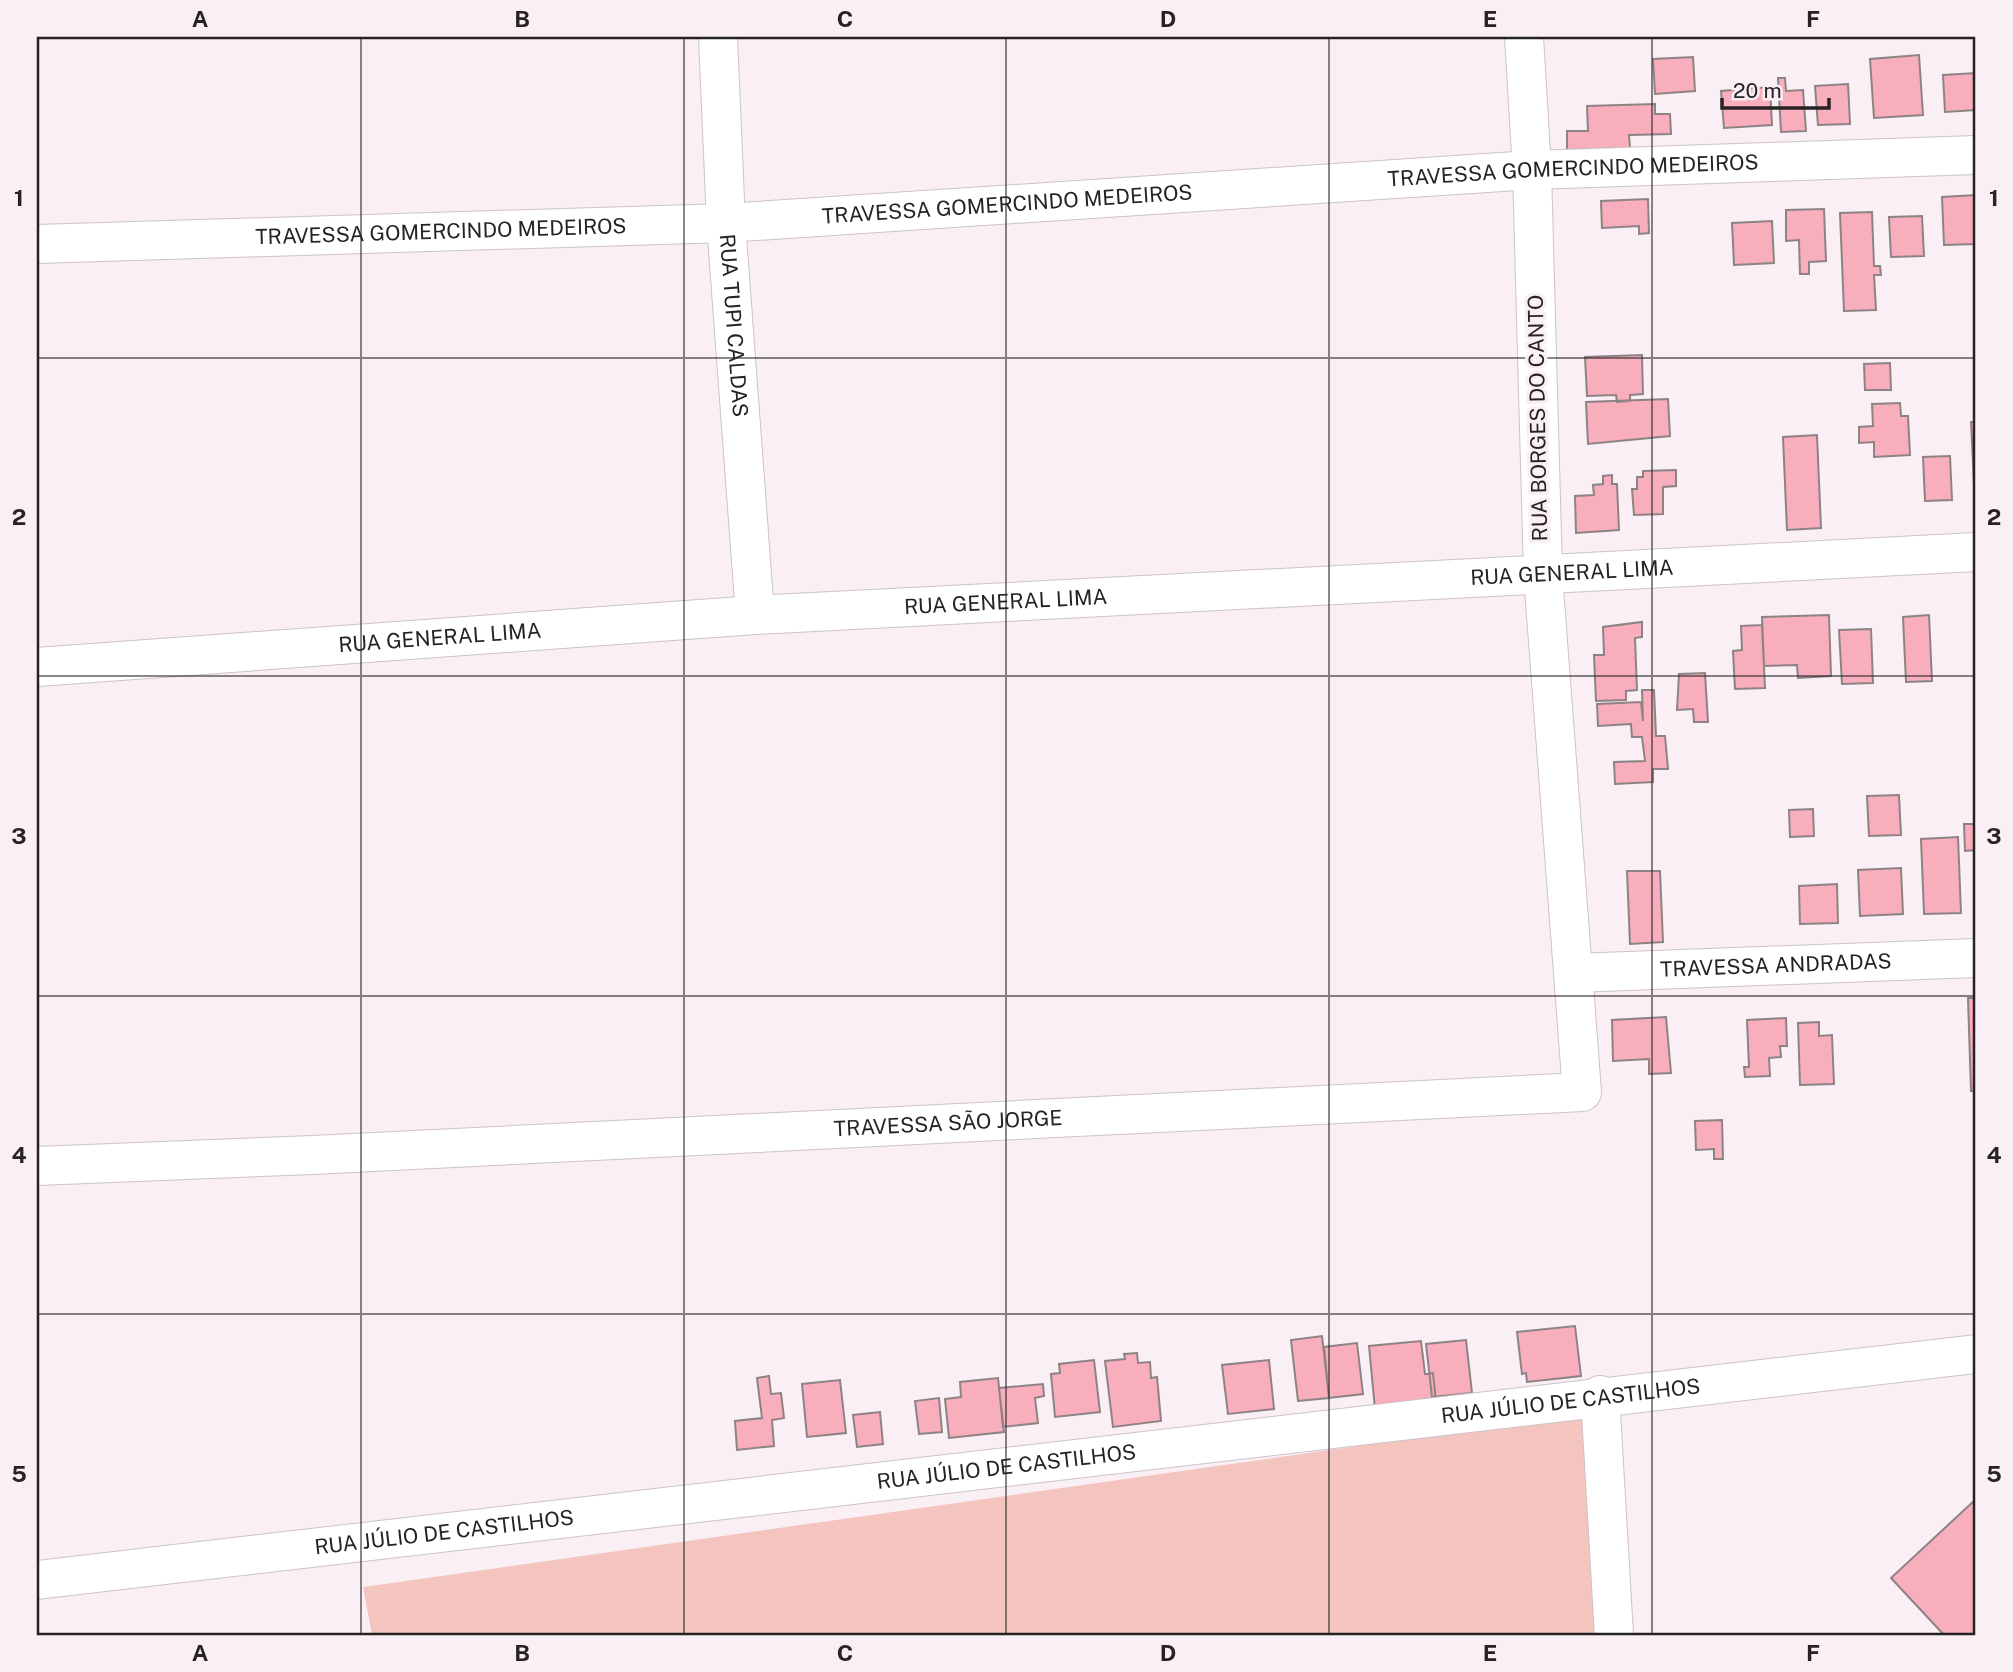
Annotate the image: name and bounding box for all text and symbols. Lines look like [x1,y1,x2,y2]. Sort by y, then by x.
text: A [192,5,209,32]
text: B [514,5,530,32]
text: C [837,5,853,32]
text: D [1160,5,1176,32]
text: E [1483,5,1497,32]
text: F [1806,5,1820,32]
scale bar [1722,66,1829,110]
text: 20 m [1733,78,1782,103]
street label: TRAVESSA GOMERCINDO MEDEIROS [1387,149,1759,191]
street label: TRAVESSA GOMERCINDO MEDEIROS [821,179,1193,229]
text: 1 [14,184,24,211]
text: 1 [1989,184,1999,211]
street label: TRAVESSA GOMERCINDO MEDEIROS [255,213,627,249]
street label: RUA TUPI CALDAS [715,233,753,418]
street label: RUA BORGES DO CANTO [1523,294,1552,542]
text: 2 [12,503,26,530]
text: 2 [1987,503,2001,530]
street label: RUA GENERAL LIMA [1470,555,1674,590]
street label: RUA GENERAL LIMA [903,584,1108,619]
street label: RUA GENERAL LIMA [338,617,542,657]
text: 3 [11,822,27,849]
text: 3 [1986,822,2002,849]
street label: TRAVESSA ANDRADAS [1660,948,1892,982]
street label: TRAVESSA SÃO JORGE [833,1105,1063,1141]
text: 4 [11,1141,27,1168]
text: 4 [1986,1141,2002,1168]
street label: RUA JÚLIO DE CASTILHOS [1440,1373,1701,1428]
street label: RUA JÚLIO DE CASTILHOS [875,1439,1137,1494]
text: 5 [11,1460,27,1487]
text: 5 [1986,1460,2002,1487]
street label: RUA JÚLIO DE CASTILHOS [313,1505,575,1560]
text: A [192,1639,209,1666]
text: B [514,1639,530,1666]
text: C [837,1639,853,1666]
text: D [1160,1639,1176,1666]
text: E [1483,1639,1497,1666]
text: F [1806,1639,1820,1666]

